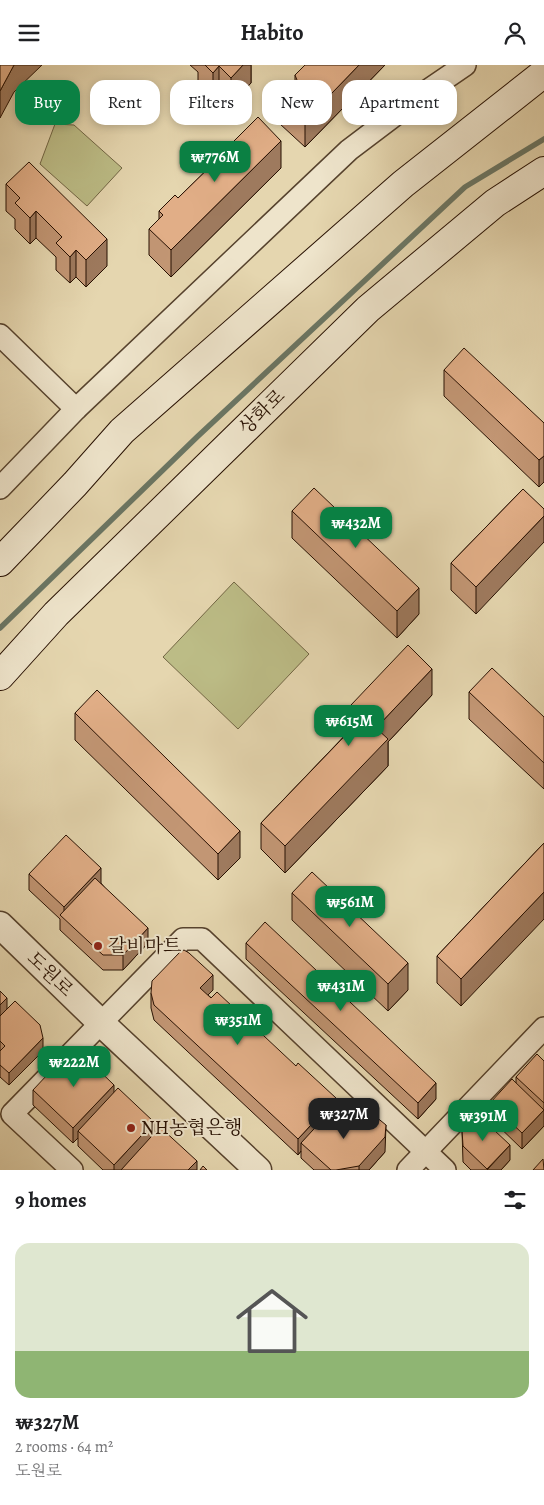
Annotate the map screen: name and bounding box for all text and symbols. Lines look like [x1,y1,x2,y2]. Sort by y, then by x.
text: Habito [240,18,304,48]
icon: menu [15,19,43,47]
icon: person [501,19,529,47]
chip: Buy [15,80,80,125]
chip: Rent [90,80,160,125]
chip: Filters [170,80,252,125]
chip: New [262,80,332,125]
chip: Apartment [342,80,457,125]
pin: ₩776M [180,141,250,183]
text: ₩776M [191,146,239,168]
street label: 상화로 [233,384,291,440]
pin: ₩432M [321,507,391,549]
text: ₩432M [331,512,381,534]
pin: ₩615M [314,705,384,747]
text: ₩615M [325,710,373,732]
pin: ₩561M [315,885,385,928]
text: ₩561M [326,891,374,913]
place label: 갈비마트 [108,933,181,959]
marker: 갈비마트 [92,940,104,952]
street label: 도원로 [21,946,79,1002]
pin: ₩431M [306,969,376,1012]
text: ₩431M [317,975,365,997]
pin: ₩351M [203,1003,273,1046]
text: ₩351M [214,1009,262,1031]
pin: ₩222M [39,1045,109,1088]
text: ₩222M [49,1051,99,1073]
pin: ₩327M [309,1097,379,1140]
pin: ₩391M [448,1099,518,1142]
text: ₩327M [319,1103,369,1125]
text: ₩391M [459,1105,507,1127]
place label: NH농협은행 [141,1115,242,1141]
marker: NH농협은행 [125,1122,137,1134]
text: 9 homes [15,1186,86,1214]
icon: filters [501,1186,529,1214]
icon: home [227,1276,317,1366]
text: ₩327M [15,1408,80,1436]
text: 2 rooms · 64 m² [15,1436,113,1458]
text: 도원로 [15,1460,61,1482]

